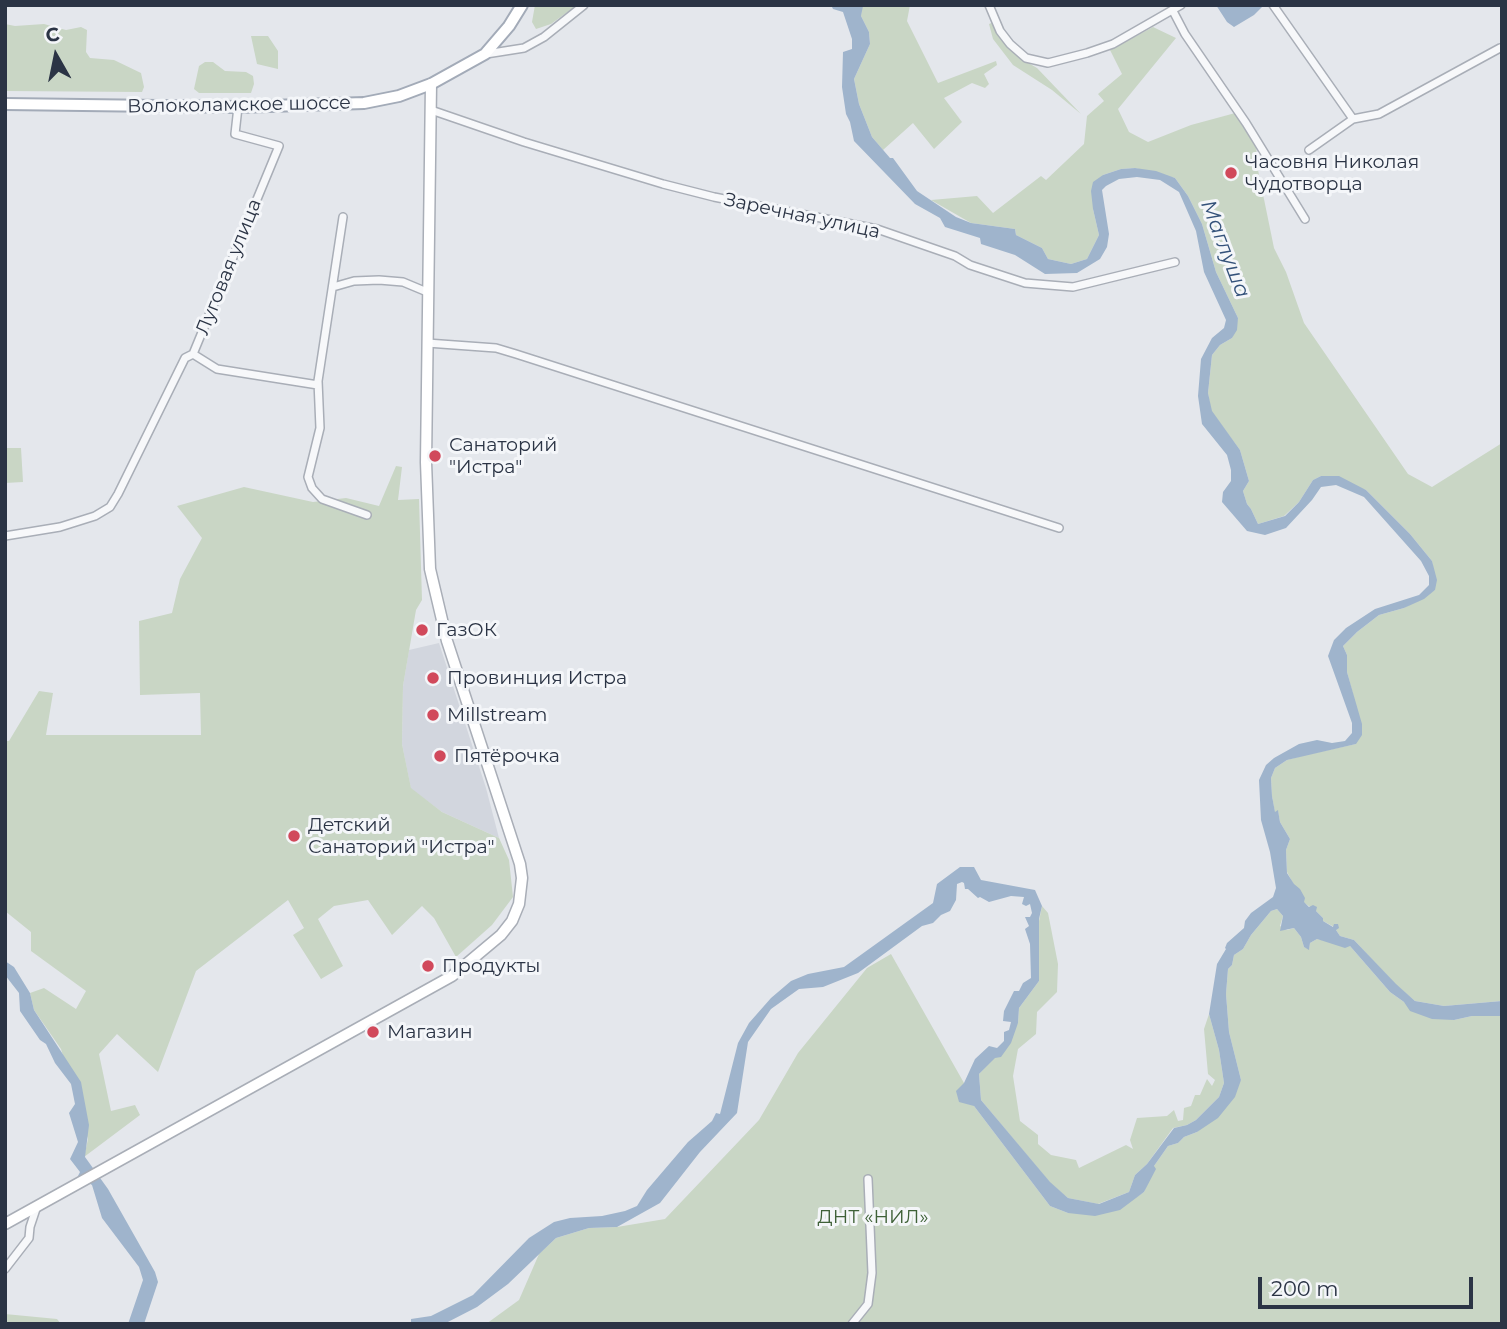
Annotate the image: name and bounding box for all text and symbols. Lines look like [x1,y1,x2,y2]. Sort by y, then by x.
north arrow [21,21,91,91]
text: С [44,22,61,47]
street label: Волоколамское шоссе [127,92,351,118]
place label: Часовня Николая Чудотворца [1245,151,1419,195]
marker: Часовня Николая Чудотворца [1223,165,1239,181]
street label: Заречная улица [722,188,882,244]
street label: Луговая улица [191,196,267,338]
water label: Маглуша [1195,196,1255,302]
place label: Санаторий "Истра" [449,434,557,478]
marker: Санаторий "Истра" [427,448,443,464]
place label: ГазОК [436,619,497,641]
marker: ГазОК [414,622,430,638]
place label: Провинция Истра [447,667,627,689]
marker: Провинция Истра [425,670,441,686]
place label: Millstream [447,704,547,726]
marker: Millstream [425,707,441,723]
place label: Пятёрочка [454,745,560,767]
marker: Пятёрочка [432,748,448,764]
place label: Детский Санаторий "Истра" [308,814,495,858]
marker: Детский Санаторий "Истра" [286,828,302,844]
place label: Продукты [442,955,540,977]
marker: Продукты [420,958,436,974]
place label: Магазин [387,1021,473,1043]
marker: Магазин [365,1024,381,1040]
park label: ДНТ «НИЛ» [818,1206,928,1228]
scale bar [1262,1262,1477,1306]
text: 200 m [1271,1276,1338,1301]

